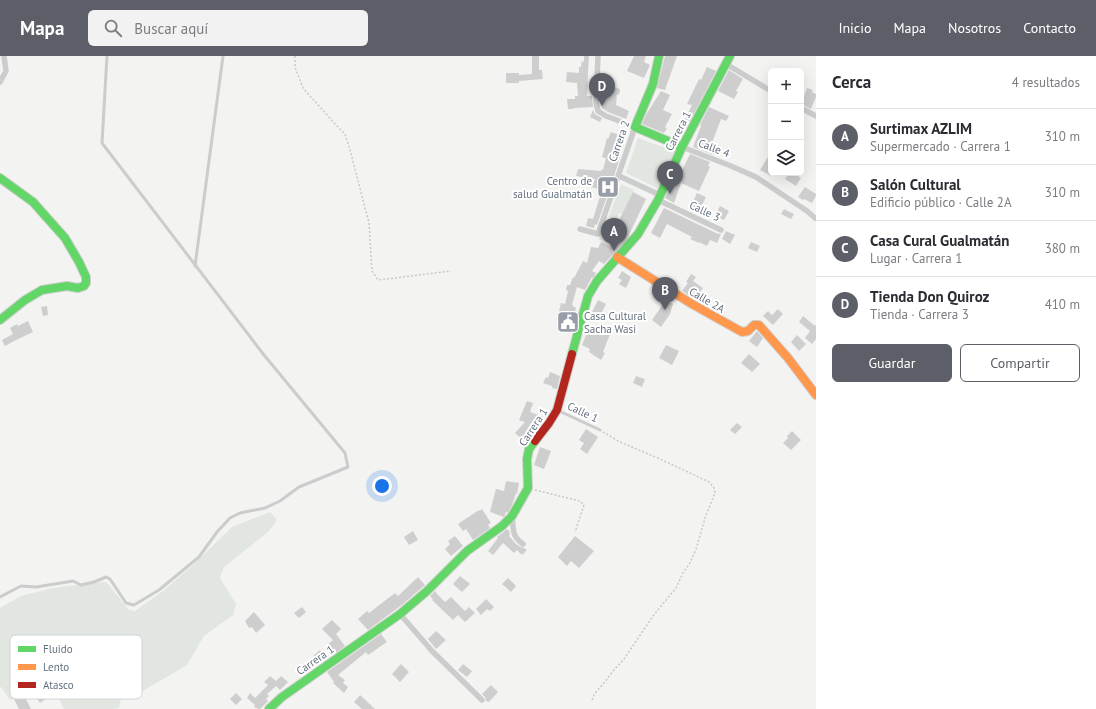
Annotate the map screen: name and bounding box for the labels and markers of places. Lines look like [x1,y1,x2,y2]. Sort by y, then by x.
pin: D [589,73,615,106]
pin: C [657,161,683,194]
place label: Centro de salud Gualmatán [513,174,592,201]
hospital icon: Centro de salud Gualmatán [595,174,621,200]
pin: A [601,218,627,251]
pin: B [652,277,678,310]
public building icon: Casa Cultural Sacha Wasi [555,309,581,335]
place label: Casa Cultural Sacha Wasi [584,309,647,336]

